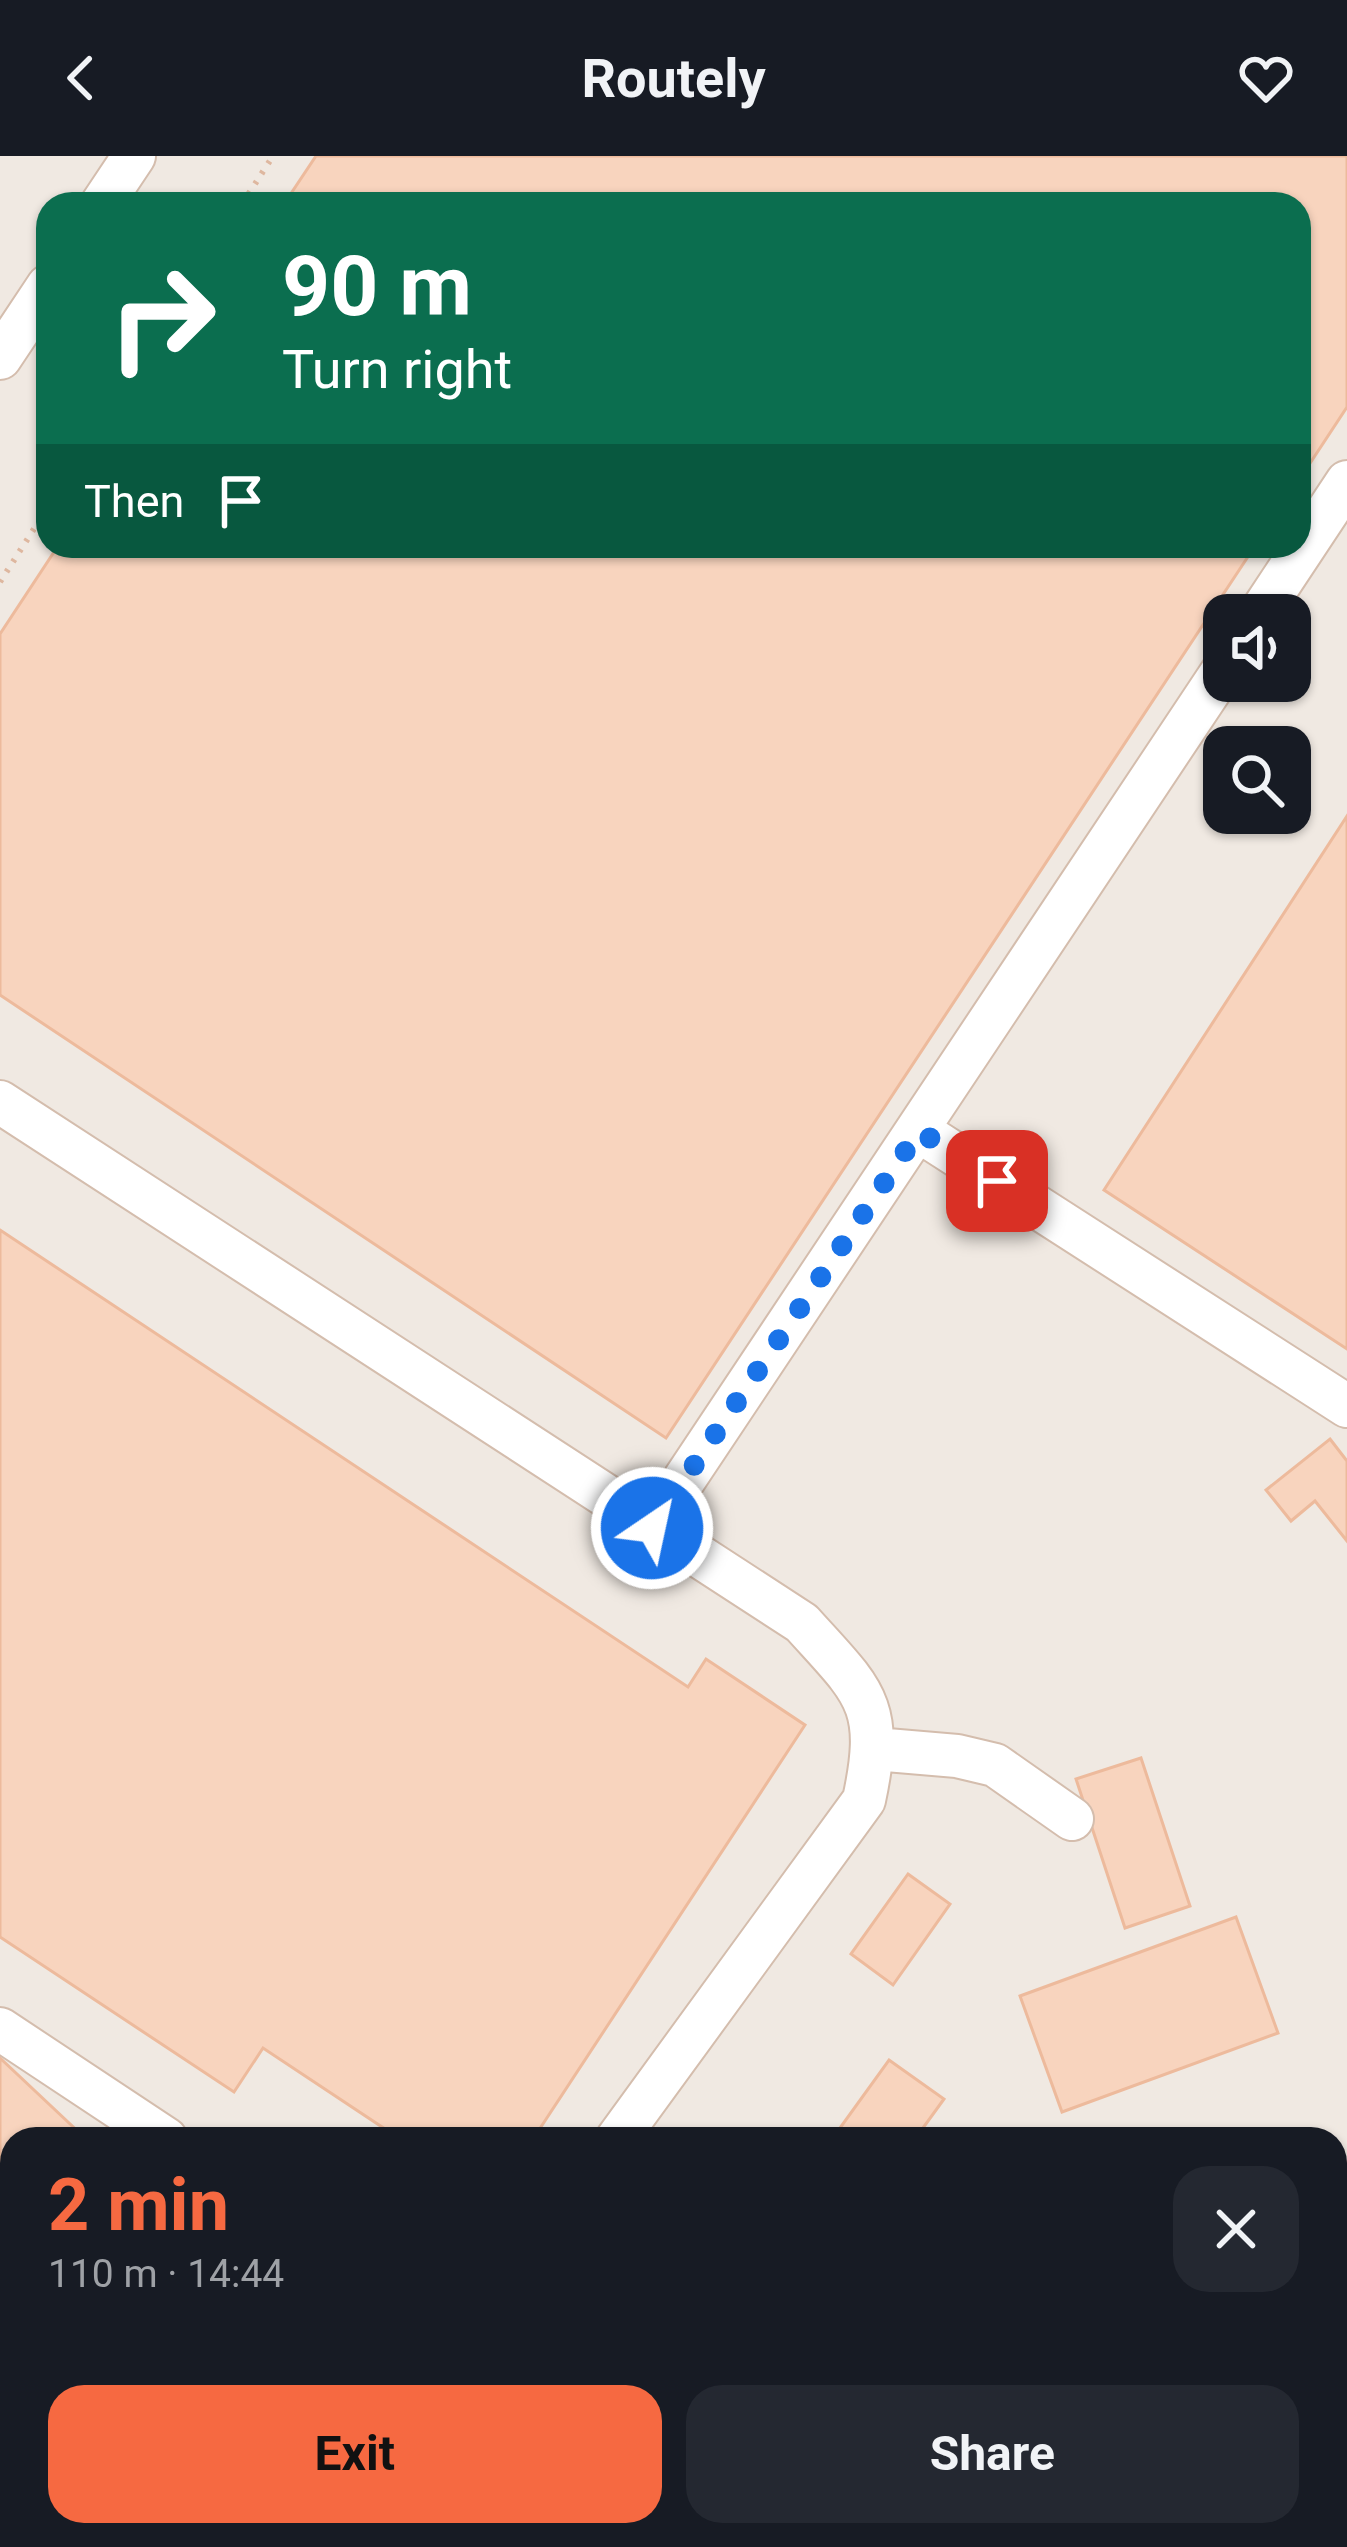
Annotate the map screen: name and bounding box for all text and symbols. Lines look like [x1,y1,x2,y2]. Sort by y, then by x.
icon: back [48,45,114,111]
icon: heart [1233,45,1299,111]
text: Routely [581,47,766,110]
text: 90 m [282,237,472,336]
icon: right [84,240,240,396]
text: Turn right [282,338,512,401]
icon: arrive [208,468,274,534]
text: Then [84,475,184,528]
map controls [1203,594,1311,834]
button: sound [1203,594,1311,702]
button: search [1203,726,1311,834]
pin [946,1130,1048,1232]
icon: arrive [964,1148,1030,1214]
position arrow [589,1465,715,1591]
text: 2 min [48,2163,229,2248]
button: close [1173,2166,1299,2292]
text: 110 m · 14:44 [48,2251,284,2297]
button: Exit [48,2385,662,2523]
button: Share [686,2385,1299,2523]

